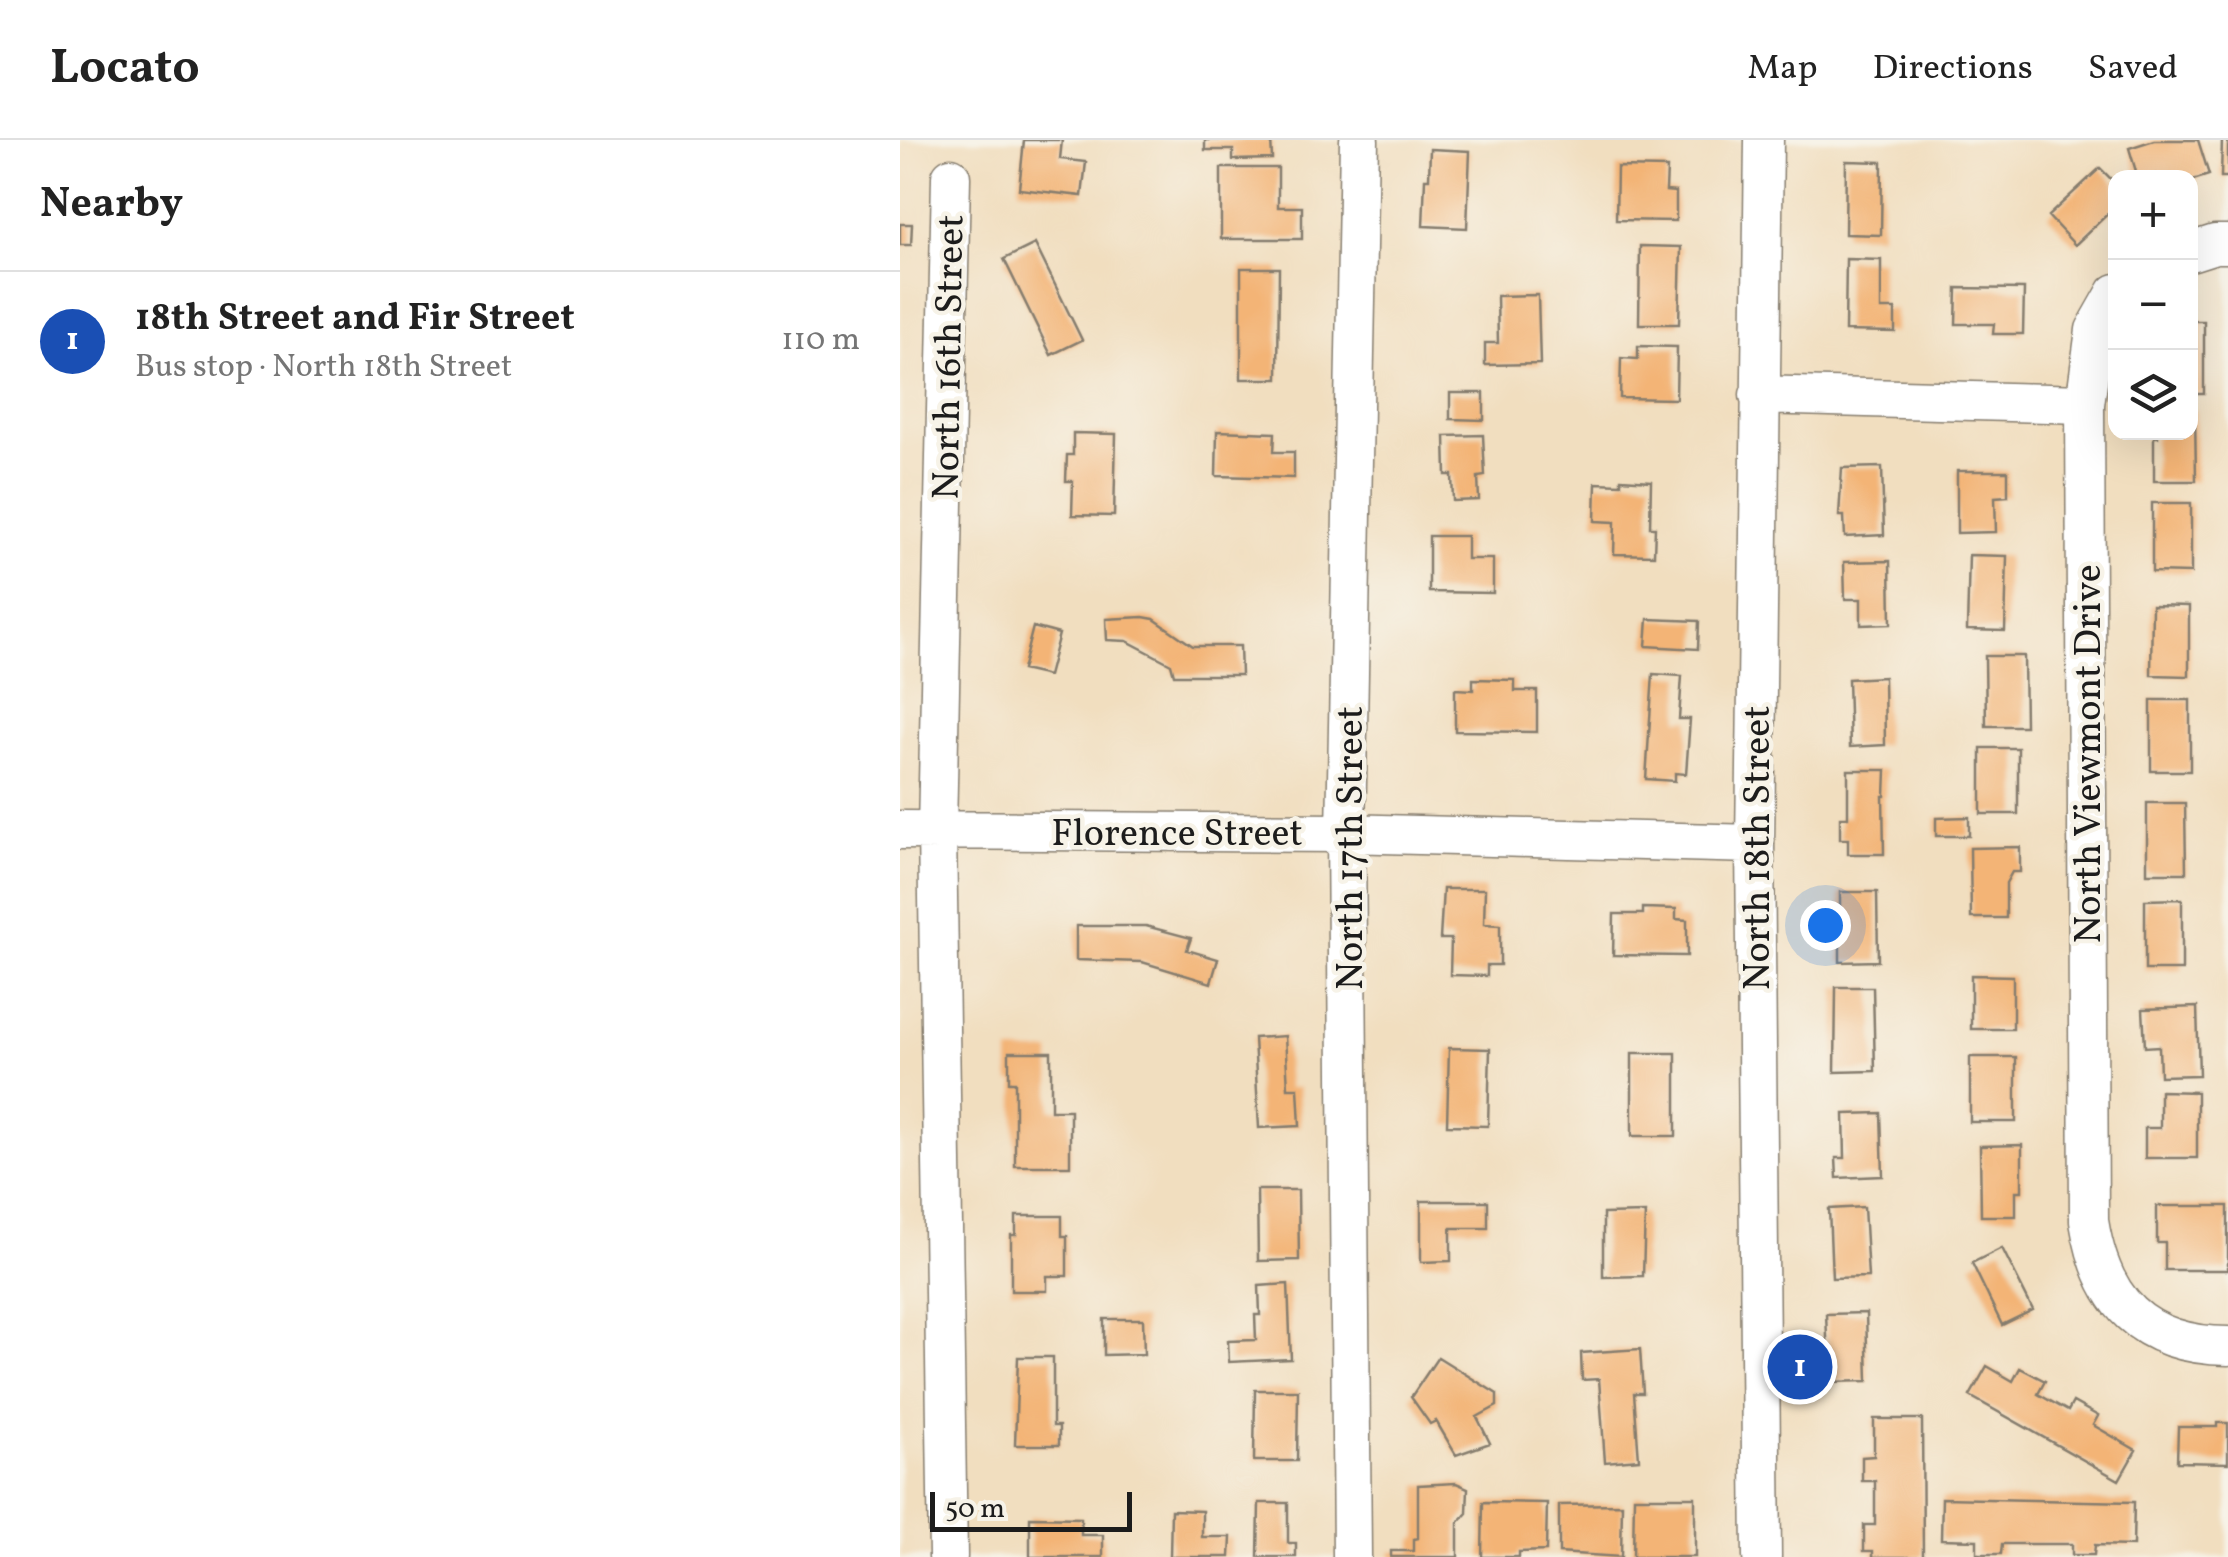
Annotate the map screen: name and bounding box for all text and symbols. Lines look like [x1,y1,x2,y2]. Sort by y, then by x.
text: Locato [50,36,200,103]
text: Map [1747,45,1818,93]
text: Directions [1873,45,2033,93]
text: Saved [2088,45,2178,93]
map controls [2108,170,2198,440]
button: + [2108,170,2198,260]
text: Nearby [40,176,183,235]
street label: North 16th Street [922,214,979,500]
button: − [2108,260,2198,350]
text: 18th Street and Fir Street [135,293,575,346]
text: 1 [66,319,79,363]
text: 110 m [781,319,860,363]
text: Bus stop · North 18th Street [135,346,512,390]
button: layers [2108,350,2198,440]
street label: North Viewmont Drive [2064,564,2117,944]
street label: North 18th Street [1733,705,1786,991]
street label: North 17th Street [1326,706,1379,990]
street label: Florence Street [1051,809,1303,862]
your location [1800,900,1851,951]
pin: 1 [1768,1330,1832,1404]
scale bar [930,1487,1132,1532]
text: 50 m [945,1490,1005,1529]

